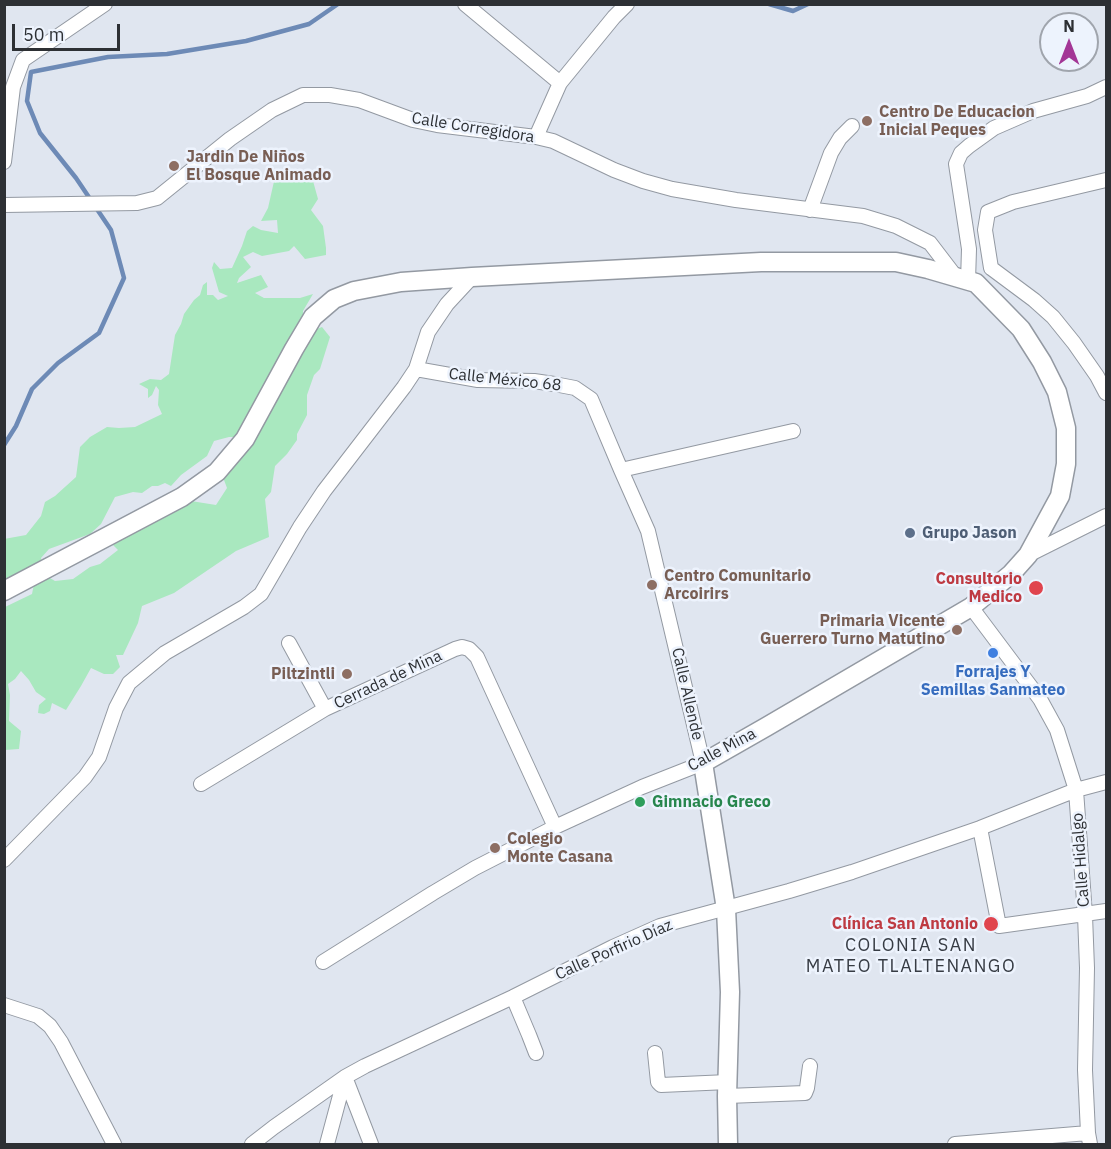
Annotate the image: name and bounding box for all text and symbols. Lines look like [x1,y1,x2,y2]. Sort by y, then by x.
scale bar [15,12,123,50]
north arrow [1039,12,1099,72]
text: N [1063,16,1075,36]
text: 50 m [23,23,65,46]
place label: Centro De Educacion Inicial Peques [879,102,1035,140]
street label: Calle Corregidora [410,109,536,147]
marker: Centro De Educacion Inicial Peques [860,114,874,128]
place label: Jardin De Niños El Bosque Animado [186,147,331,185]
marker: Jardin De Niños El Bosque Animado [167,159,181,173]
street label: Calle México 68 [448,365,562,395]
place label: Grupo Jason [922,523,1017,543]
marker: Grupo Jason [903,526,917,540]
place label: Centro Comunitario Arcoirirs [664,566,811,604]
place label: Consultorio Medico [936,569,1022,607]
marker: Centro Comunitario Arcoirirs [645,578,659,592]
marker: Consultorio Medico [1027,579,1045,597]
place label: Primaria Vicente Guerrero Turno Matutino [760,611,945,649]
marker: Primaria Vicente Guerrero Turno Matutino [950,623,964,637]
street label: Calle Allende [667,646,707,742]
marker: Forrajes Y Semillas Sanmateo [986,646,1000,660]
street label: Cerrada de Mina [331,647,445,713]
place label: Forrajes Y Semillas Sanmateo [921,662,1065,700]
place label: Piltzintli [271,664,335,684]
marker: Piltzintli [340,667,354,681]
street label: Calle Mina [685,724,759,776]
place label: Gimnacio Greco [652,792,771,812]
marker: Gimnacio Greco [633,795,647,809]
street label: Calle Hidalgo [1068,812,1094,908]
place label: Colegio Monte Casana [507,829,613,867]
marker: Colegio Monte Casana [488,841,502,855]
place label: Clínica San Antonio [832,914,978,934]
marker: Clínica San Antonio [982,915,1000,933]
street label: Calle Porfirio Díaz [552,916,676,984]
district label: COLONIA SAN MATEO TLALTENANGO [806,935,1016,978]

